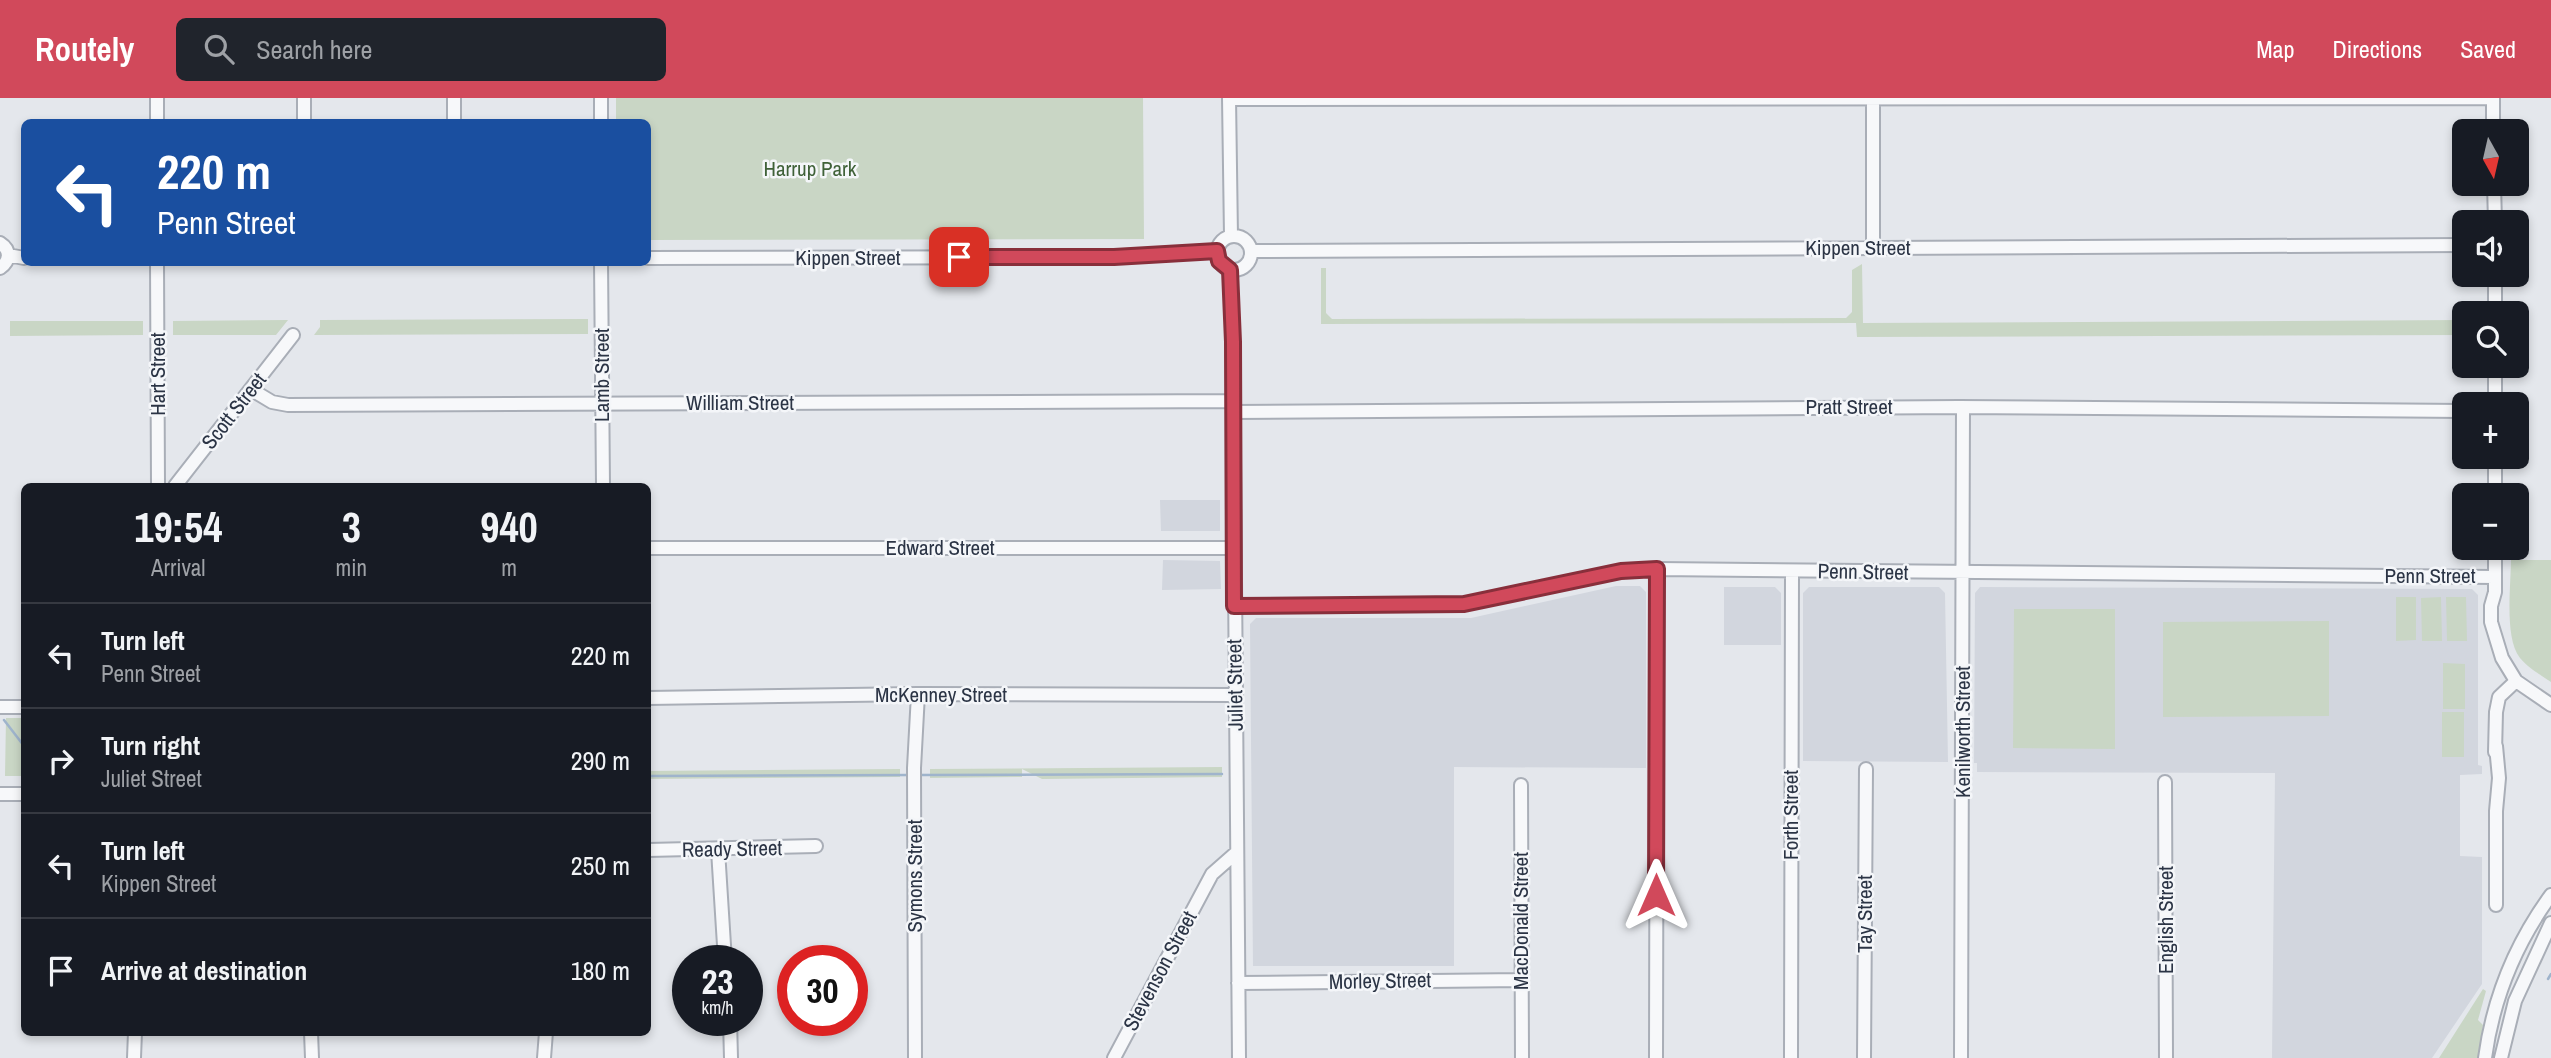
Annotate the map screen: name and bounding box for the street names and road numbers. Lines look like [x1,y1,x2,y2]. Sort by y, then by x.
street label: Kippen Street [1805,233,1911,262]
street label: Kippen Street [795,243,901,272]
street label: Lamb Street [587,328,616,422]
street label: Hart Street [143,332,172,416]
street label: Scott Street [194,366,273,455]
street label: William Street [686,388,794,417]
street label: Pratt Street [1805,392,1893,421]
street label: Edward Street [885,533,995,562]
street label: Penn Street [1817,556,1909,587]
street label: Penn Street [2385,561,2476,590]
street label: Juliet Street [1219,639,1250,731]
street label: Kenilworth Street [1948,666,1977,798]
street label: McKenney Street [875,680,1007,709]
street label: Forth Street [1776,770,1805,860]
street label: Symons Street [900,819,929,932]
street label: Ready Street [681,833,783,864]
street label: MacDonald Street [1506,852,1535,990]
street label: English Street [2151,866,2180,974]
street label: Tay Street [1850,875,1879,953]
street label: Stevenson Street [1116,905,1203,1036]
street label: Morley Street [1329,965,1432,996]

